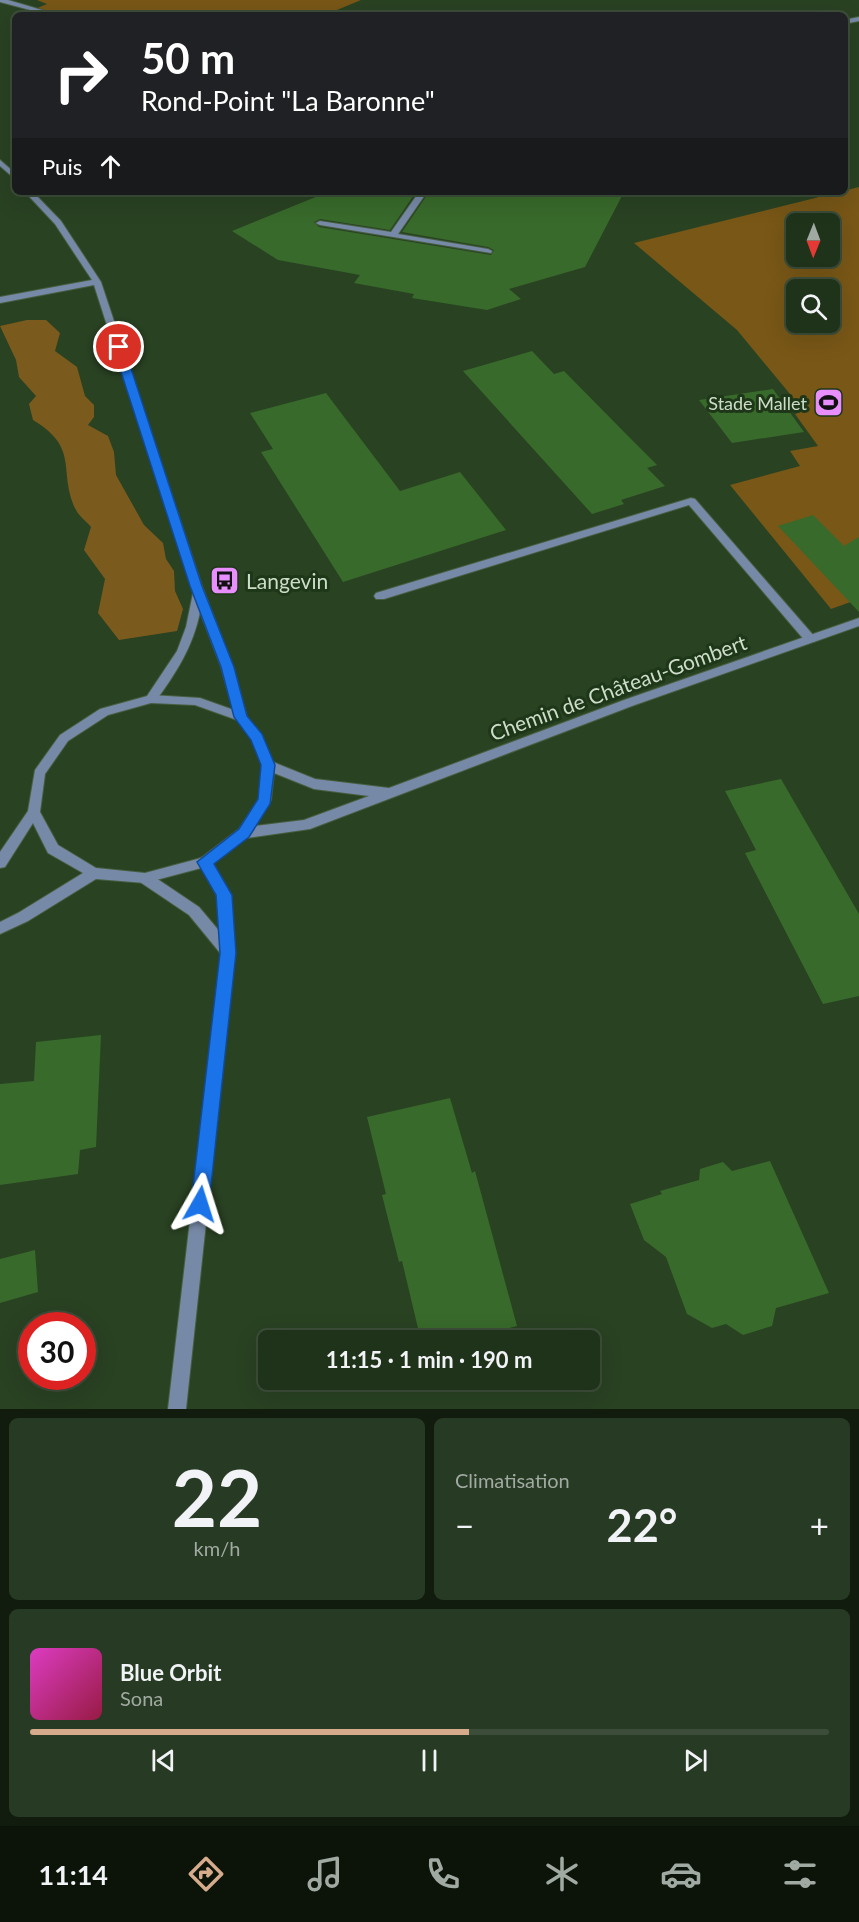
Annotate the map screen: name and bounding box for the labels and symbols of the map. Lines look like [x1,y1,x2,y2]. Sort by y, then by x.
north arrow [786,213,840,267]
pin [93,321,144,372]
sports icon: Stade Mallet [812,387,844,419]
place label: Stade Mallet [708,392,808,414]
bus stop icon: Langevin [209,564,241,596]
place label: Langevin [246,568,328,593]
street label: Chemin de Château-Gombert [486,629,750,745]
position arrow [168,1172,232,1236]
speed limit sign: 30 [18,1312,96,1390]

